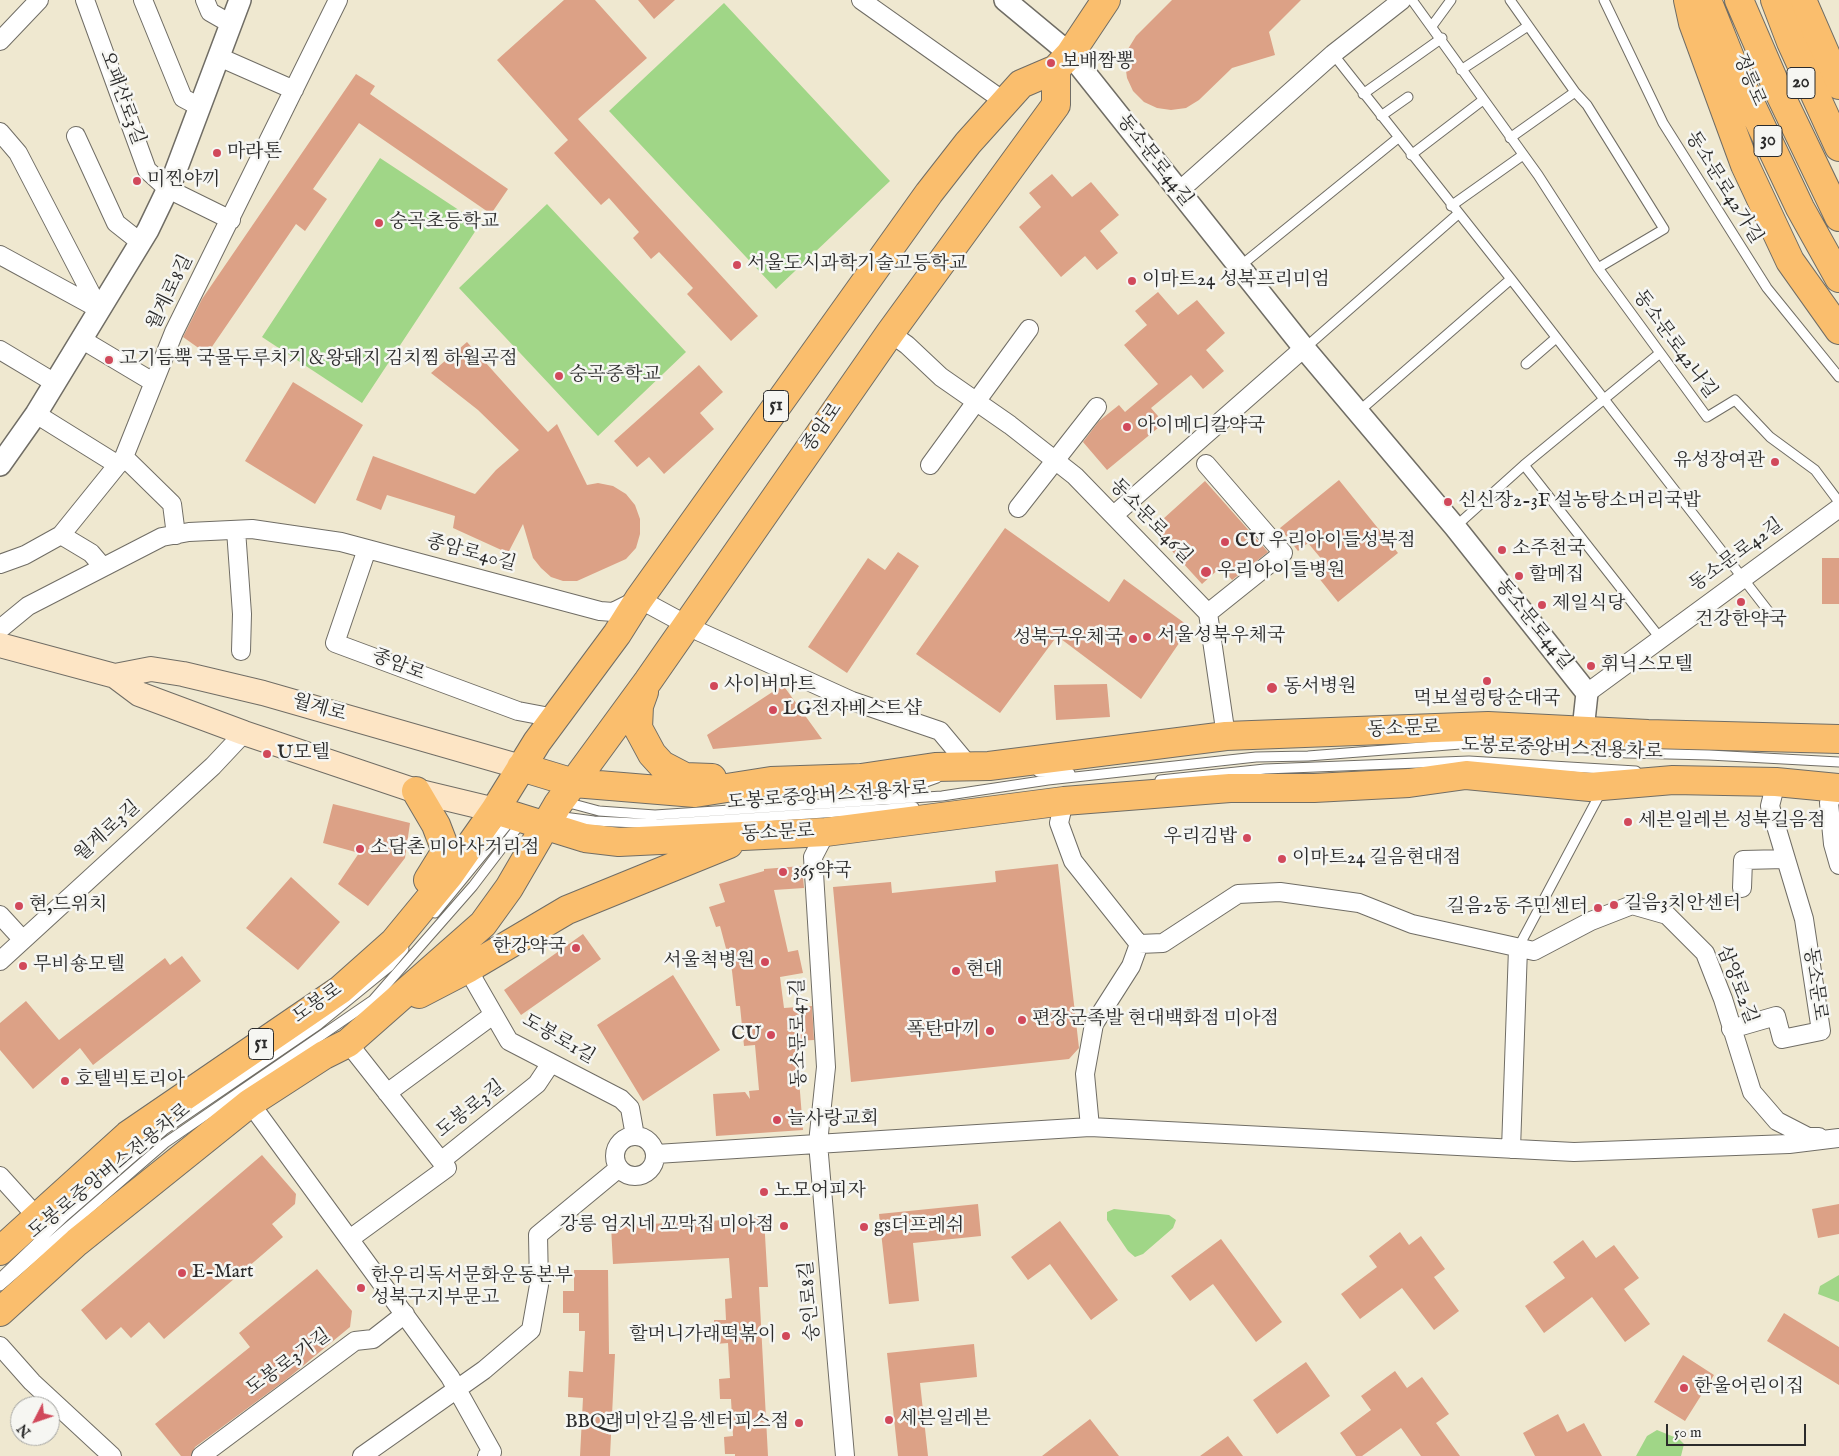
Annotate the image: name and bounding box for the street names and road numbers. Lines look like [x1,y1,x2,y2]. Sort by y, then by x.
street label: 오패산로3길 [93,48,149,148]
street label: 정릉로 [1727,50,1769,110]
road number: 20 [1787,68,1815,99]
street label: 동소문로44길 [1111,110,1197,212]
road number: 30 [1754,125,1782,156]
street label: 동소문로42가길 [1679,128,1767,248]
street label: 월계로8길 [143,252,199,334]
street label: 동소문로42나길 [1627,286,1721,404]
road number: 51 [764,391,788,422]
street label: 종암로 [798,399,848,457]
street label: 동소문로46길 [1104,475,1196,569]
street label: 동소문로42길 [1686,514,1788,598]
street label: 종암로40길 [424,531,518,577]
street label: 동소문로44길 [1489,575,1577,675]
street label: 종암로 [368,645,428,687]
street label: 월계로 [289,690,349,728]
street label: 동소문로 [1367,717,1441,743]
street label: 도봉로중앙버스전용차로 [1461,735,1663,765]
street label: 도봉로중앙버스전용차로 [727,779,929,815]
street label: 월계로3길 [70,797,146,867]
street label: 동소문로 [741,821,815,847]
street label: 삼양로2길 [1711,942,1761,1028]
street label: 동소문로 [1798,946,1830,1022]
street label: 동소문로47길 [788,978,812,1088]
street label: 도봉로 [289,979,347,1029]
street label: 도봉로1길 [517,1010,599,1070]
road number: 51 [248,1028,274,1060]
street label: 도봉로3길 [432,1076,510,1144]
street label: 도봉로중앙버스전용차로 [24,1100,196,1244]
street label: 숭인로8길 [796,1260,826,1342]
street label: 도봉로3가길 [242,1325,336,1401]

